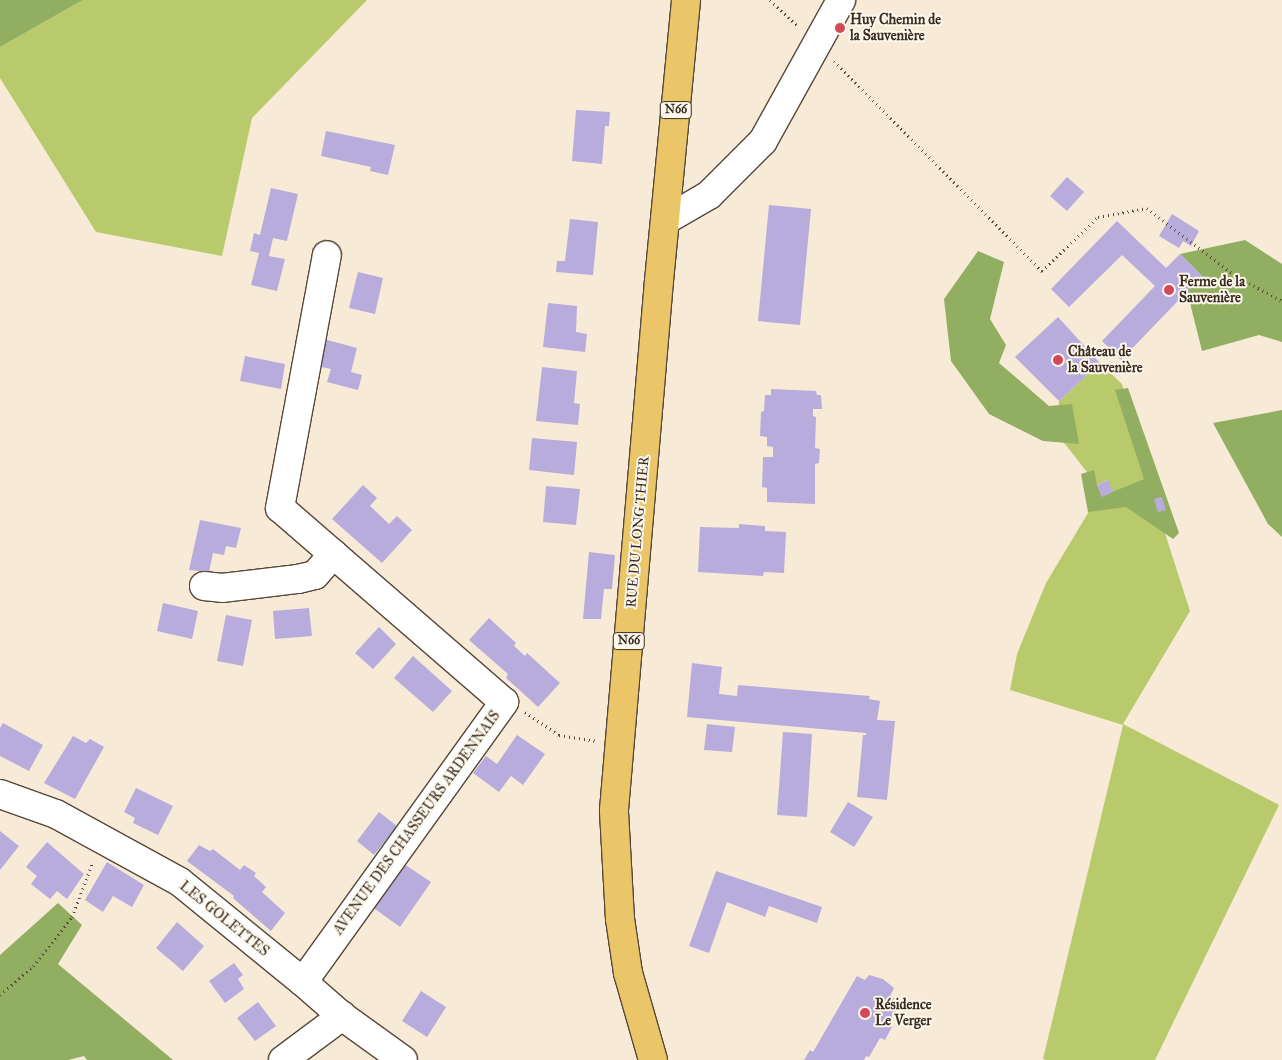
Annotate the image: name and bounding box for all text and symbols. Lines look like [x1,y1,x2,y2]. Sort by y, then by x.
place label: Huy Chemin de la Sauvenière [850,12,941,44]
marker: Huy Chemin de la Sauvenière [834,22,846,34]
road number: N66 [660,100,692,120]
place label: Ferme de la Sauvenière [1179,274,1245,306]
marker: Ferme de la Sauvenière [1163,284,1175,296]
place label: Château de la Sauvenière [1068,344,1143,377]
marker: Château de la Sauvenière [1052,354,1064,366]
street label: RUE DU LONG THIER [623,456,653,608]
road number: N66 [613,631,645,650]
street label: AVENUE DES CHASSEURS ARDENNAIS [330,708,504,938]
street label: LES GOLETTES [176,878,272,960]
place label: Résidence Le Verger [875,997,932,1030]
marker: Résidence Le Verger [859,1007,871,1019]

